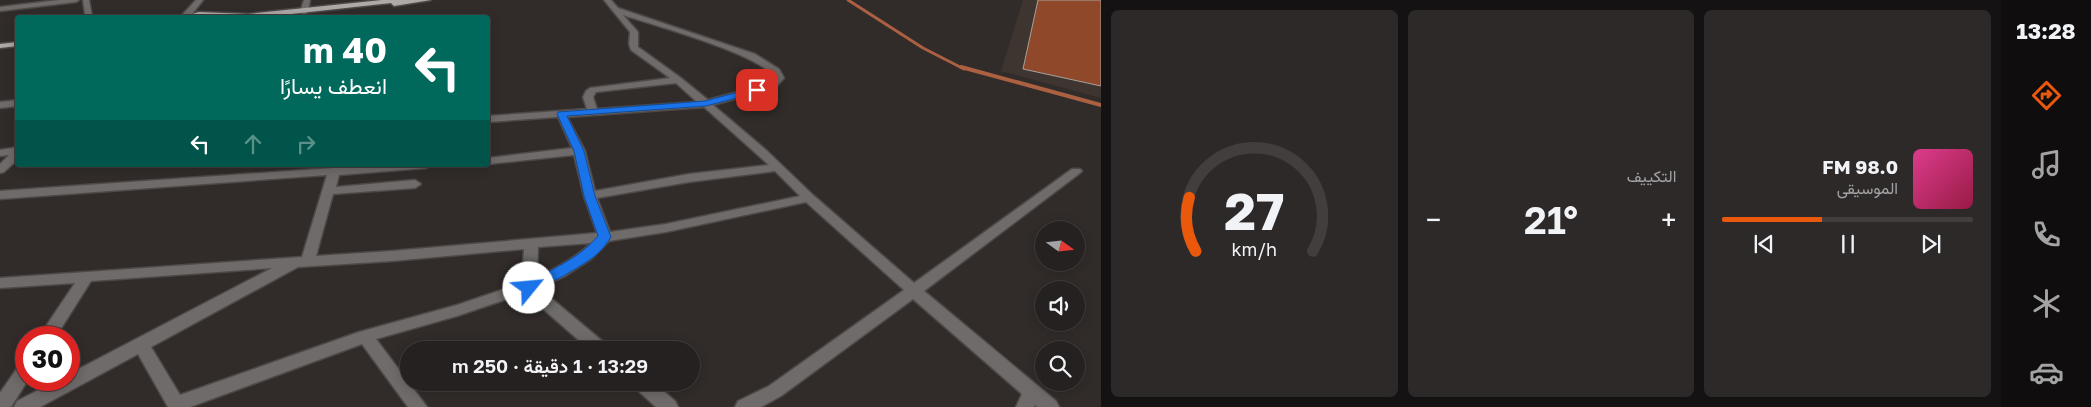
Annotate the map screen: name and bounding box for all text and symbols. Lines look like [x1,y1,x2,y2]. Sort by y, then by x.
text: 13:28 [2016,17,2076,44]
text: 40 m [303,29,387,71]
icon: left [405,35,470,100]
pin [736,69,778,111]
text: انعطف يسارًا [280,72,387,99]
icon: arrive [743,76,771,104]
icon: directions [2029,78,2064,113]
icon: left [186,130,214,158]
icon: ahead [239,130,267,158]
icon: right [292,130,320,158]
icon: music [2029,147,2064,182]
text: 98.0 FM [1822,155,1898,178]
text: التكييف [1627,166,1676,186]
text: الموسيقى [1837,178,1898,198]
text: 27 [1224,179,1284,241]
text: 21° [1524,197,1578,242]
text: − [1426,203,1441,236]
text: + [1661,203,1676,236]
icon: phone [2029,217,2064,252]
north arrow [1035,221,1085,271]
map controls [1035,221,1085,391]
icon: previous [1750,230,1778,258]
icon: pause [1834,230,1862,258]
icon: next [1917,230,1945,258]
text: km/h [1232,238,1277,260]
position arrow [502,261,554,313]
button: sound [1035,281,1085,331]
icon: climate [2029,286,2064,321]
speed limit sign: 30 [15,326,80,391]
button: search [1035,341,1085,391]
text: 13:29 · 1 دقيقة · 250 m [452,354,648,377]
icon: car [2029,355,2064,390]

